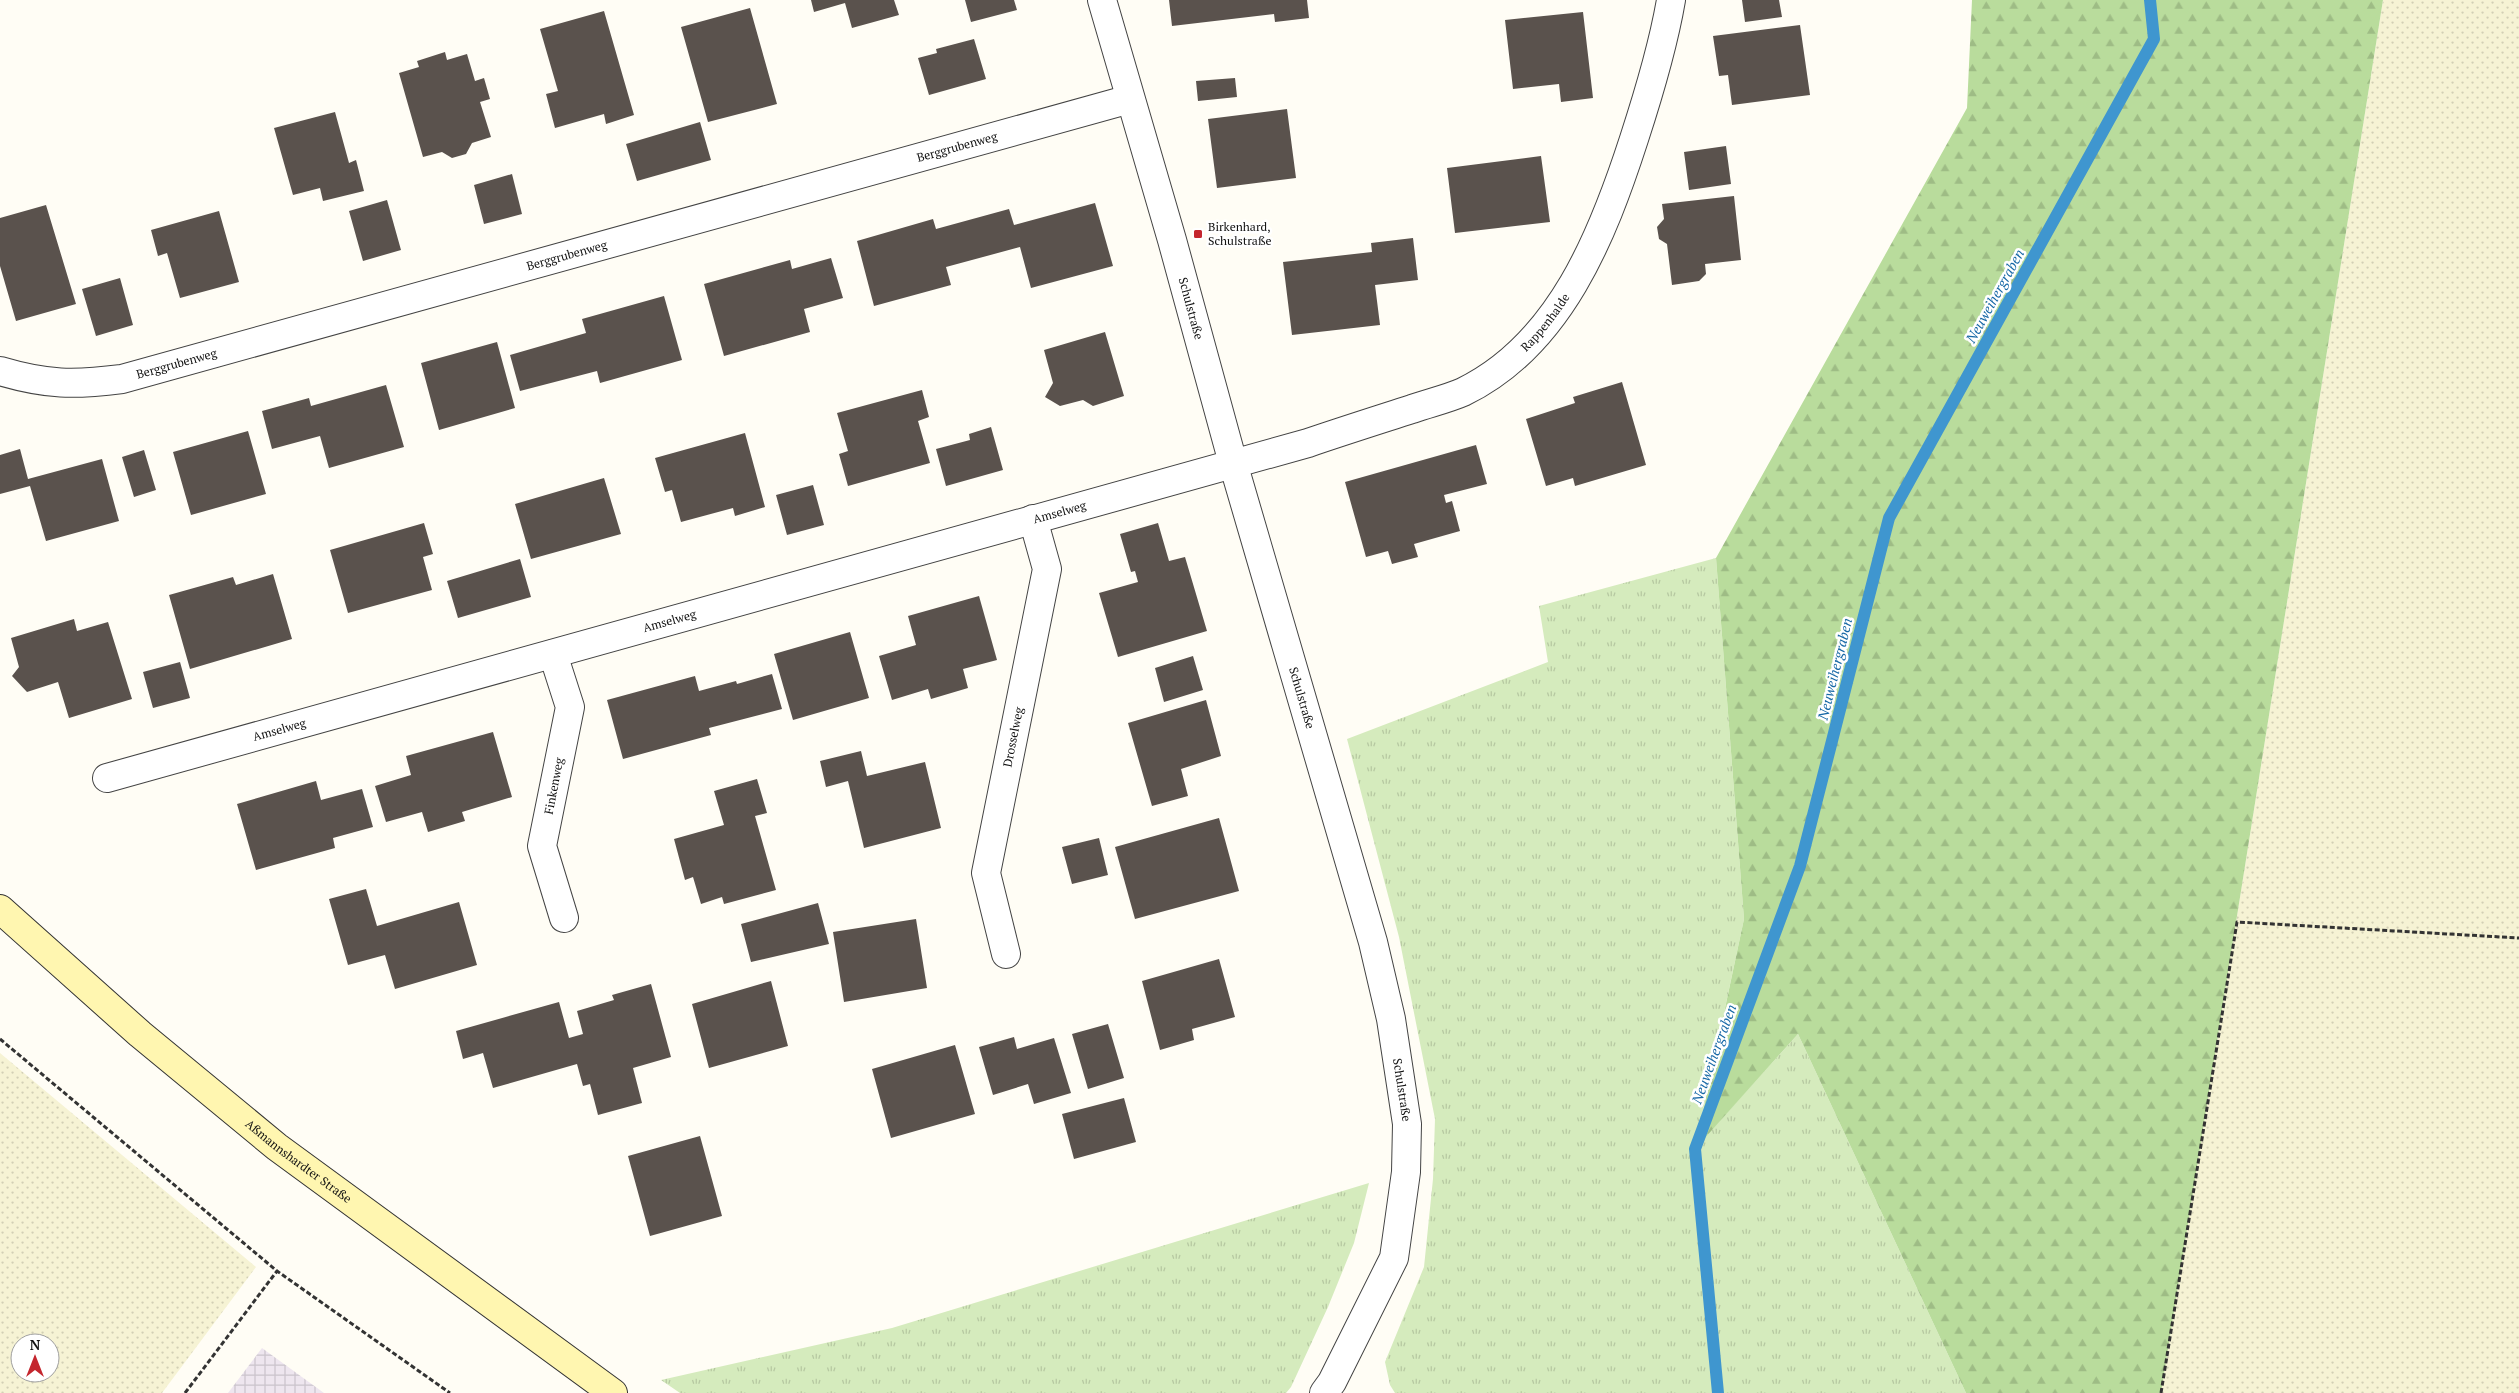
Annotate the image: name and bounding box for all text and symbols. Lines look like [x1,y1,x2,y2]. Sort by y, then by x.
street label: Berggrubenweg [915,128,999,165]
place label: Birkenhard, Schulstraße [1208,219,1272,248]
marker: Birkenhard, Schulstraße [1192,228,1204,240]
street label: Berggrubenweg [525,236,609,273]
water label: Neuweihergraben [1960,246,2028,347]
street label: Schulstraße [1176,276,1207,341]
street label: Rappenhalde [1517,290,1572,354]
street label: Berggrubenweg [134,345,219,382]
street label: Amselweg [1031,497,1088,526]
street label: Amselweg [641,606,698,635]
water label: Neuweihergraben [1812,616,1856,723]
street label: Schulstraße [1286,665,1318,730]
street label: Drosselweg [999,705,1026,768]
street label: Amselweg [251,715,308,744]
street label: Finkenweg [541,756,566,816]
water label: Neuweihergraben [1686,1002,1740,1107]
street label: Schulstraße [1390,1057,1415,1122]
street label: Aßmannshardter Straße [242,1116,355,1206]
north arrow [10,1333,60,1383]
text: N [30,1335,41,1354]

